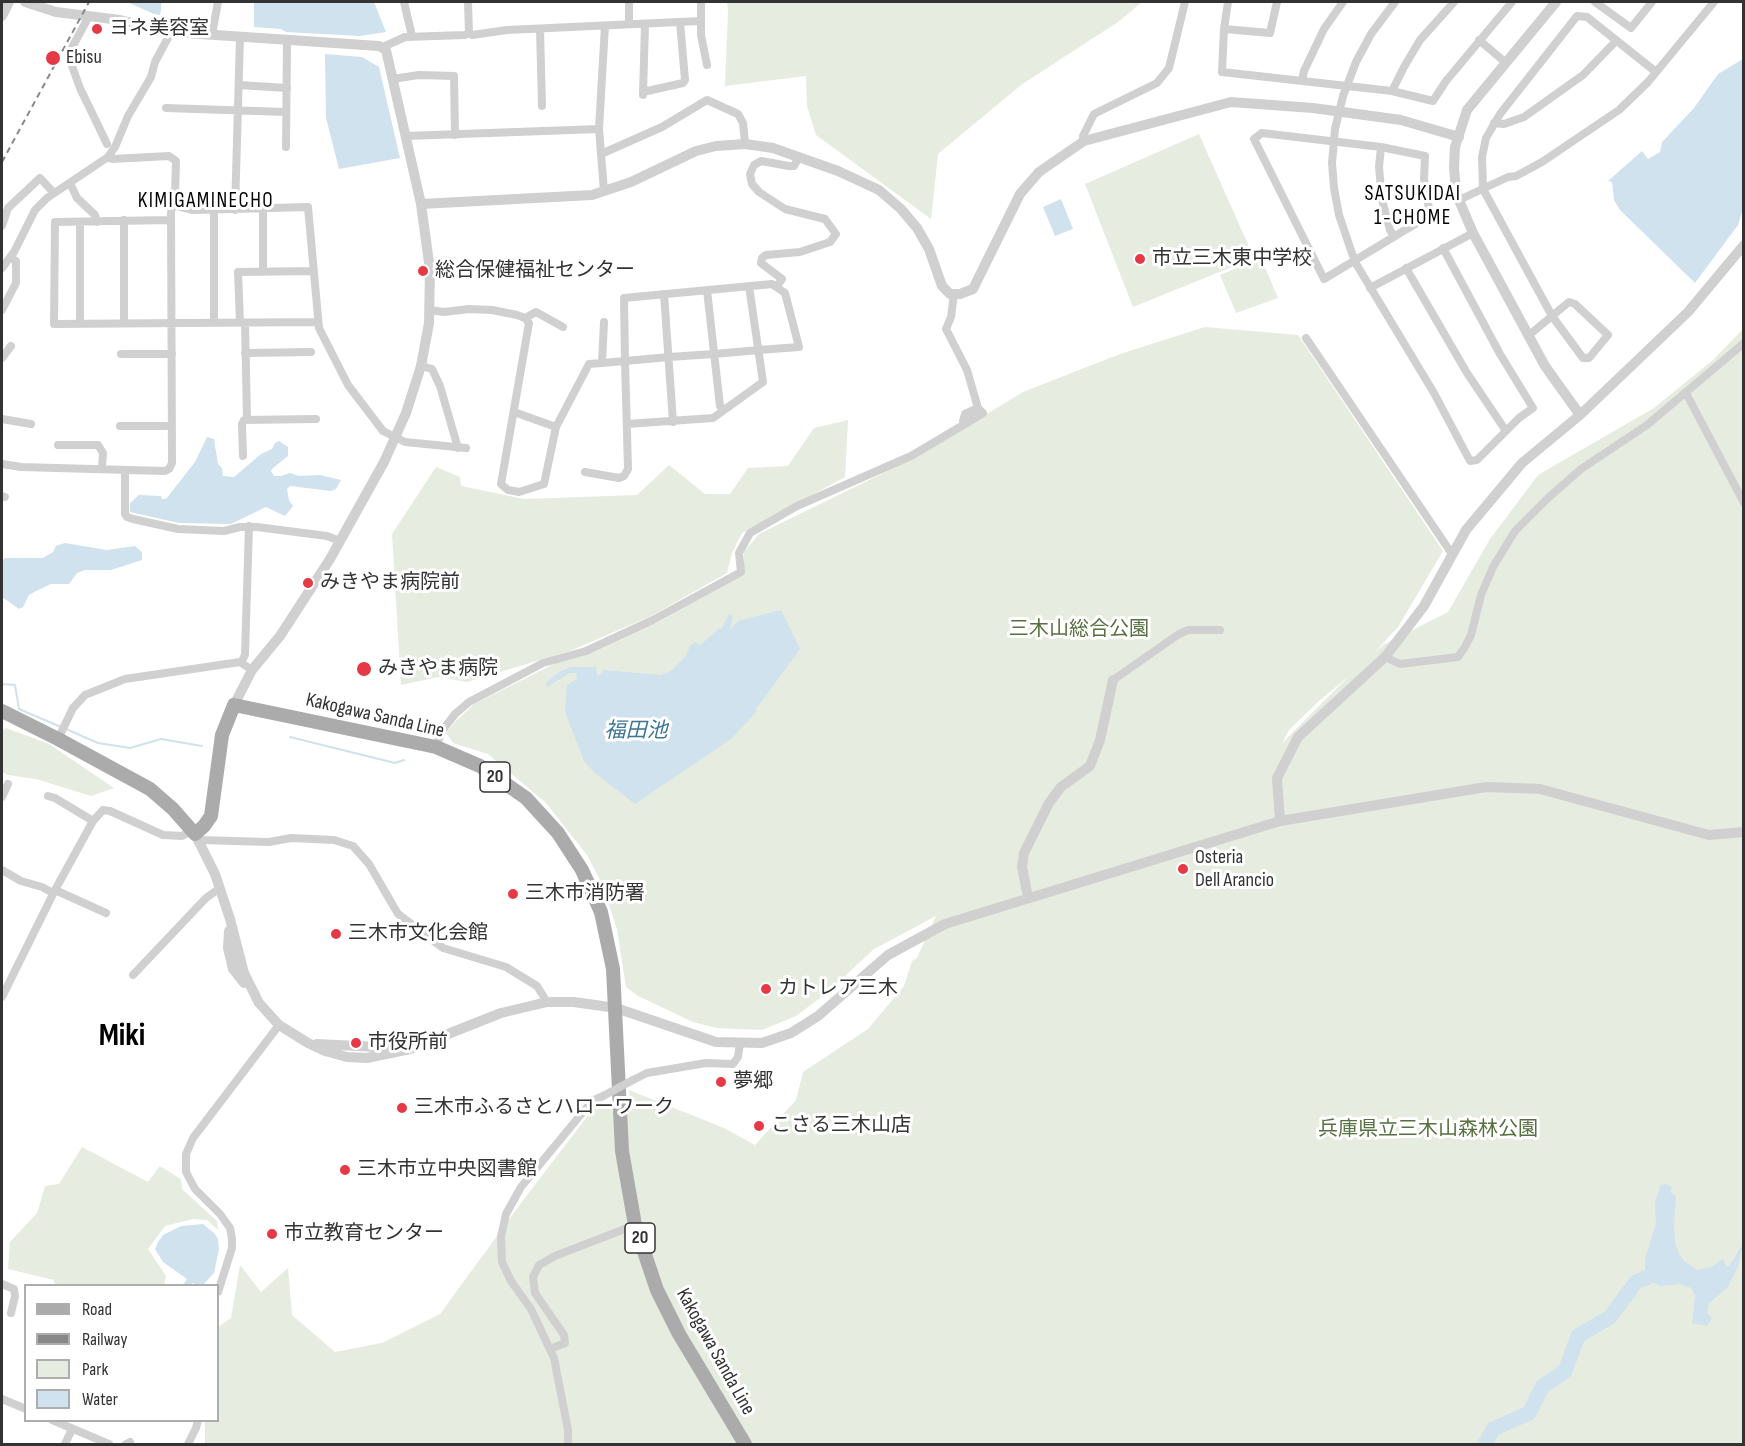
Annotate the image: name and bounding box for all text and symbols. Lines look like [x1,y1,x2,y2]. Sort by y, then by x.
place label: ヨネ美容室 [109,17,209,41]
marker: ヨネ美容室 [90,22,104,36]
place label: Ebisu [66,46,102,70]
marker: Ebisu [44,49,62,67]
district label: SATSUKIDAI 1-CHOME [1365,182,1461,232]
district label: KIMIGAMINECHO [138,189,274,215]
place label: 市立三木東中学校 [1152,247,1312,271]
marker: 市立三木東中学校 [1133,252,1147,266]
place label: 総合保健福祉センター [435,259,635,283]
marker: 総合保健福祉センター [416,264,430,278]
place label: みきやま病院前 [320,571,460,595]
marker: みきやま病院前 [301,576,315,590]
park label: 三木山総合公園 [1009,618,1149,642]
place label: みきやま病院 [378,657,498,681]
marker: みきやま病院 [355,660,373,678]
street label: Kakogawa Sanda Line [304,688,446,744]
water label: 福田池 [605,719,667,745]
road number: 20 [480,762,510,792]
place label: Osteria Dell Arancio [1195,846,1274,893]
marker: Osteria Dell Arancio [1176,862,1190,876]
place label: 三木市消防署 [525,882,645,906]
marker: 三木市消防署 [506,887,520,901]
place label: 三木市文化会館 [348,922,488,946]
marker: 三木市文化会館 [329,927,343,941]
place label: カトレア三木 [778,977,898,1001]
marker: カトレア三木 [759,982,773,996]
district label: Miki [99,1018,145,1056]
place label: 市役所前 [368,1031,448,1055]
marker: 市役所前 [349,1036,363,1050]
place label: 夢郷 [733,1070,773,1094]
marker: 夢郷 [714,1075,728,1089]
place label: 三木市ふるさとハローワーク [414,1096,674,1120]
marker: 三木市ふるさとハローワーク [395,1101,409,1115]
place label: こさる三木山店 [771,1114,911,1138]
park label: 兵庫県立三木山森林公園 [1318,1118,1538,1142]
marker: こさる三木山店 [752,1119,766,1133]
place label: 三木市立中央図書館 [357,1158,537,1182]
marker: 三木市立中央図書館 [338,1163,352,1177]
place label: 市立教育センター [284,1222,444,1246]
road number: 20 [625,1223,655,1253]
marker: 市立教育センター [265,1227,279,1241]
legend [24,1284,219,1422]
street label: Kakogawa Sanda Line [670,1284,760,1420]
text: Road [82,1299,112,1320]
text: Railway [82,1329,127,1350]
text: Park [82,1359,108,1380]
text: Water [82,1389,118,1410]

